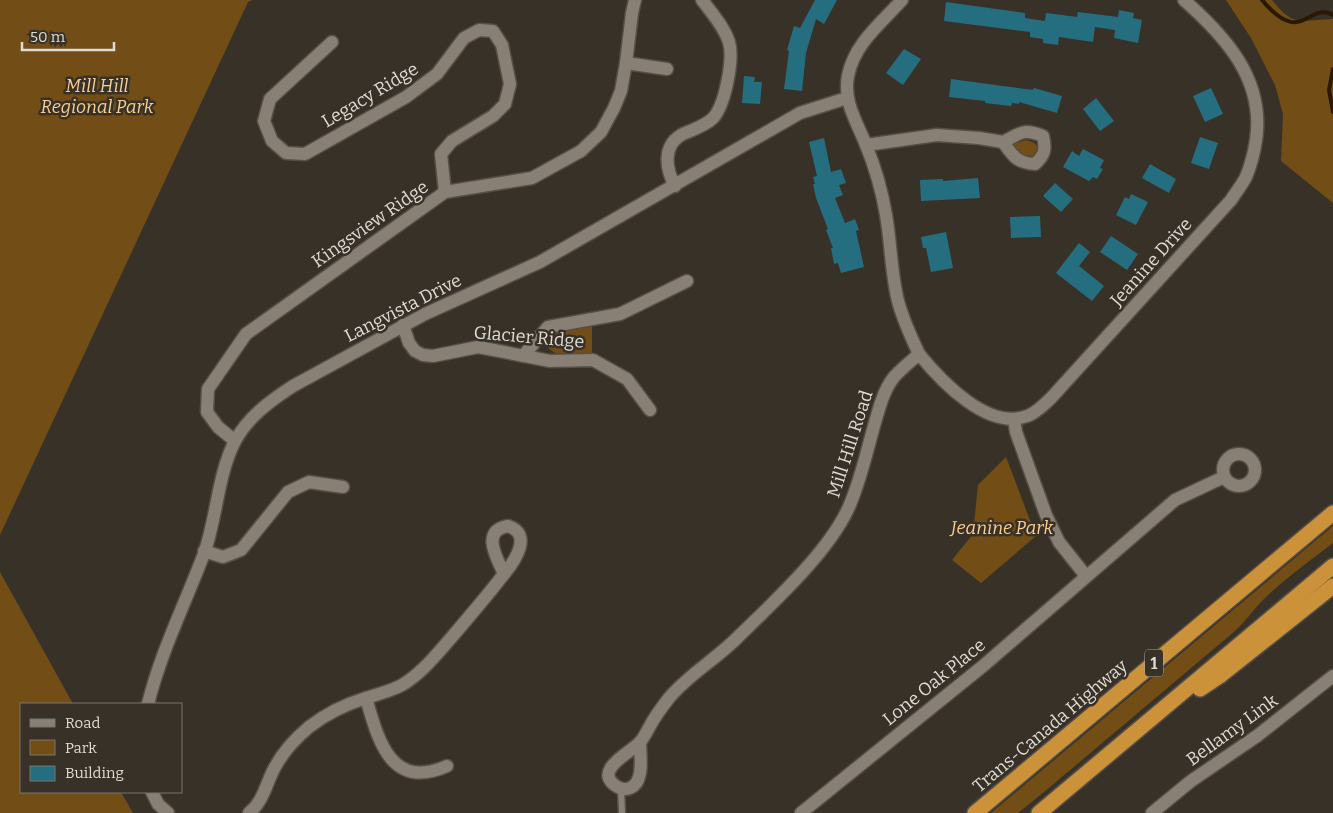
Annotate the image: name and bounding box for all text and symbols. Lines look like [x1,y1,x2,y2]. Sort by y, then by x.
scale bar [22,20,115,52]
text: 50 m [30,28,66,46]
street label: Legacy Ridge [318,58,422,132]
park label: Mill Hill Regional Park [41,75,154,118]
street label: Kingsview Ridge [308,176,432,272]
street label: Jeanine Drive [1105,213,1196,311]
street label: Langvista Drive [341,269,465,347]
street label: Glacier Ridge [473,321,585,353]
street label: Mill Hill Road [822,387,878,500]
park label: Jeanine Park [949,517,1053,539]
street label: Lone Oak Place [878,634,990,730]
road number: 1 [1145,650,1163,676]
street label: Trans-Canada Highway [968,655,1132,797]
street label: Bellamy Link [1182,689,1283,771]
legend [20,703,182,793]
text: Road [65,714,100,732]
text: Park [65,739,97,757]
text: Building [65,764,124,782]

